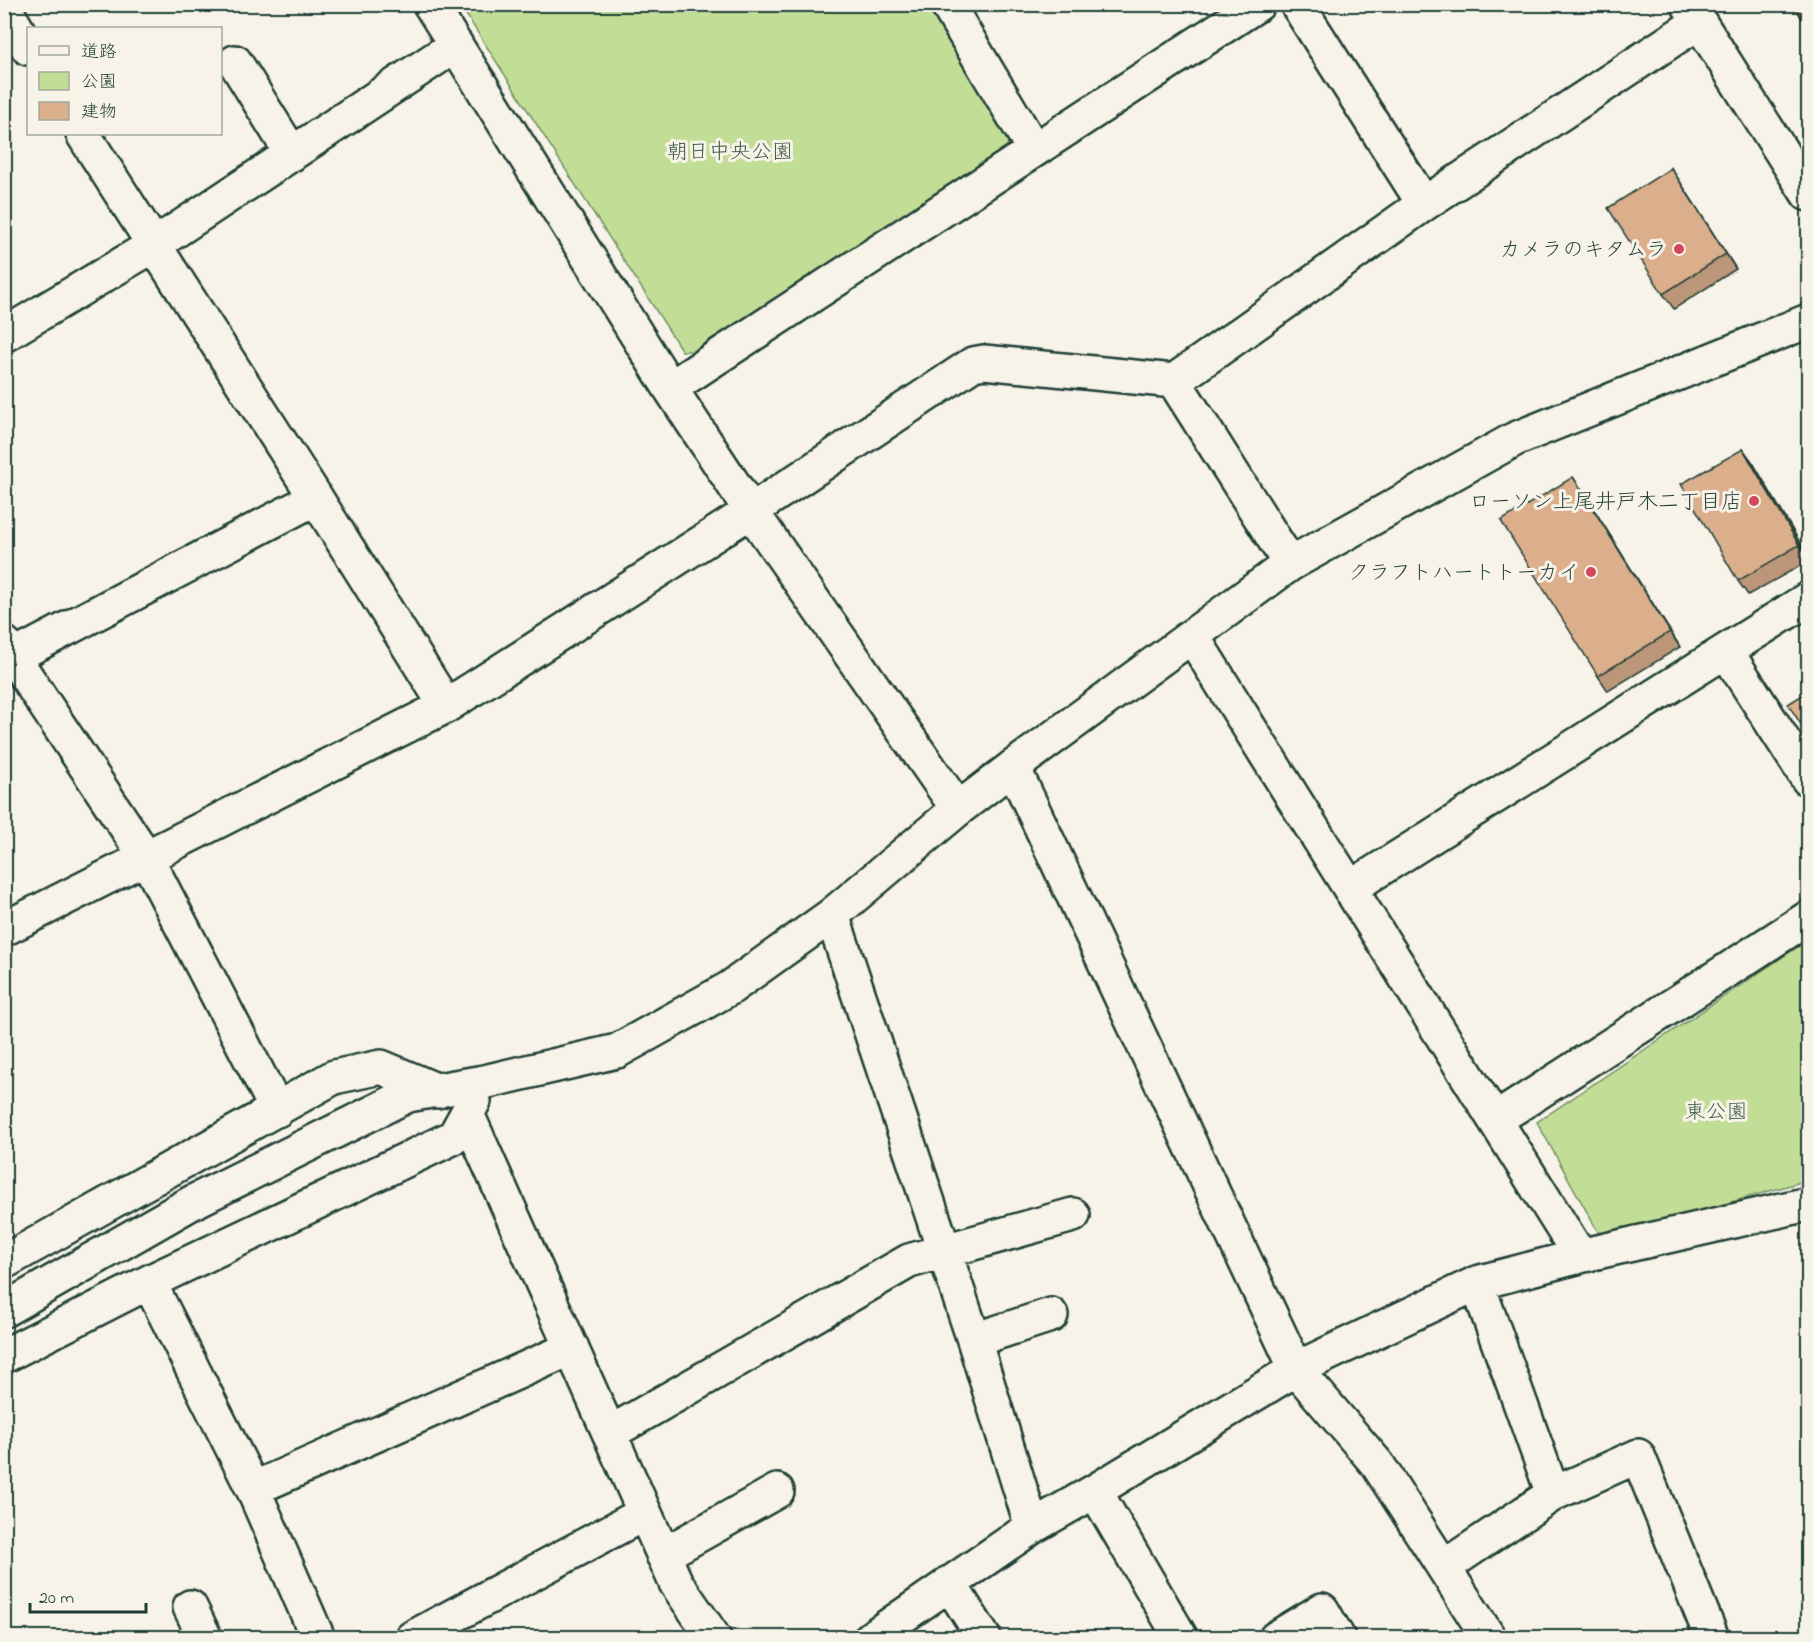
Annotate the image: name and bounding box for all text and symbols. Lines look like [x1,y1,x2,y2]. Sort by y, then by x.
legend [27,27,222,135]
text: 道路 [81,40,117,66]
text: 公園 [81,70,117,96]
text: 建物 [81,100,117,126]
park label: 朝日中央公園 [667,138,793,168]
place label: カメラのキタムラ [1499,236,1667,266]
marker: カメラのキタムラ [1672,242,1686,256]
place label: ローソン上尾井戸木二丁目店 [1469,488,1742,518]
marker: ローソン上尾井戸木二丁目店 [1747,494,1761,508]
place label: クラフトハートトーカイ [1348,559,1579,589]
marker: クラフトハートトーカイ [1584,565,1598,579]
park label: 東公園 [1685,1098,1748,1128]
scale bar [30,1576,146,1614]
text: 20 m [39,1586,74,1612]

